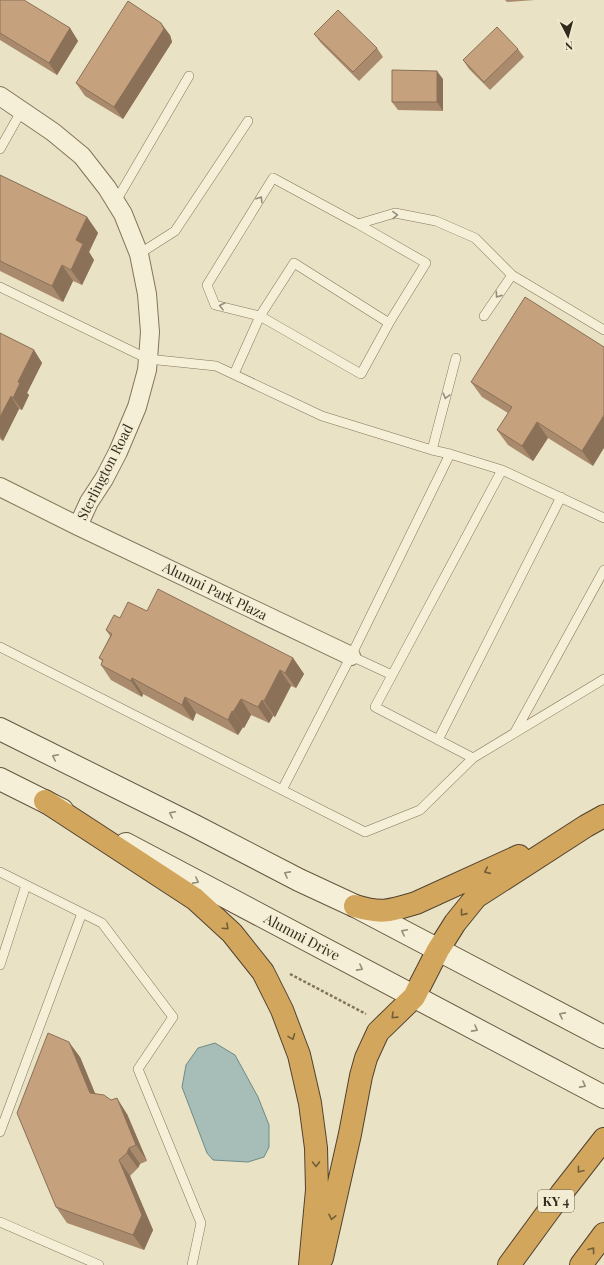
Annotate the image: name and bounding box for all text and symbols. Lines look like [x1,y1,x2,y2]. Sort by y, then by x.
north arrow [548,16,588,56]
text: N [564,39,574,54]
one-way arrow [256,196,263,203]
one-way arrow [392,210,399,219]
one-way arrow [496,291,503,298]
one-way arrow [219,303,225,311]
one-way arrow [443,393,451,399]
street label: Sterlington Road [72,420,137,523]
street label: Alumni Park Plaza [159,557,271,624]
one-way arrow [52,754,60,762]
one-way arrow [169,811,176,819]
one-way arrow [483,866,491,874]
one-way arrow [284,871,292,879]
one-way arrow [192,876,199,884]
street label: Alumni Drive [260,908,344,965]
one-way arrow [461,908,468,915]
one-way arrow [221,922,228,929]
one-way arrow [401,929,408,937]
one-way arrow [356,963,363,971]
one-way arrow [391,1011,399,1019]
one-way arrow [559,1012,566,1020]
one-way arrow [471,1024,478,1031]
one-way arrow [288,1034,296,1041]
one-way arrow [578,1081,586,1088]
one-way arrow [312,1161,320,1167]
one-way arrow [578,1166,585,1173]
road number: KY 4 [538,1190,574,1212]
one-way arrow [328,1214,336,1220]
one-way arrow [588,1247,595,1254]

